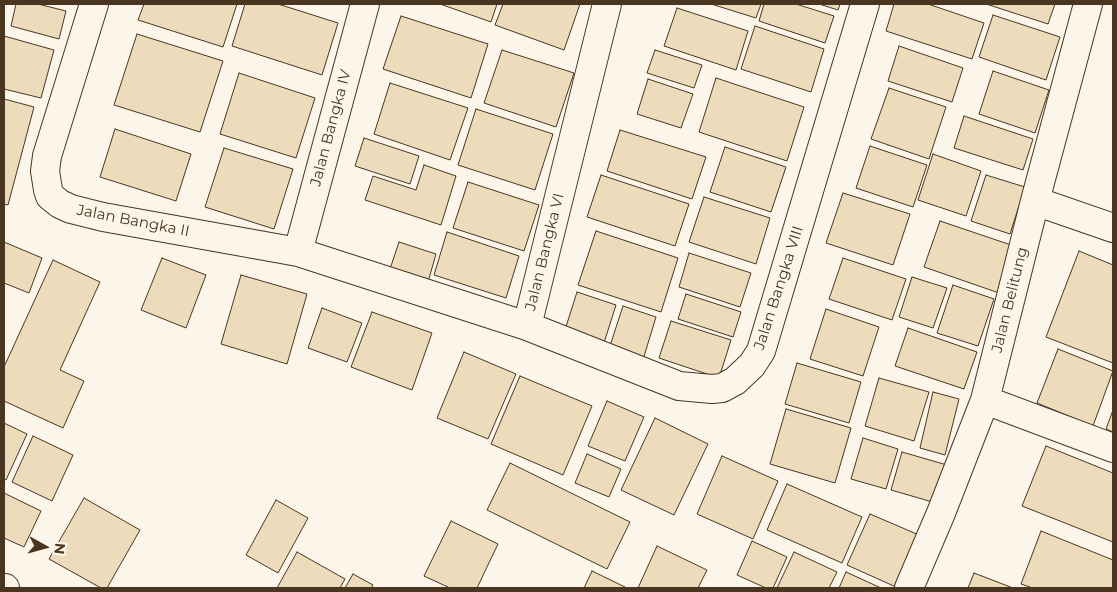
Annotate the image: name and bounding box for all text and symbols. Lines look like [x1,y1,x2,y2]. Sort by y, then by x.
street label: Jalan Bangka IV [307,68,355,188]
street label: Jalan Bangka VI [522,191,568,313]
street label: Jalan Bangka II [75,201,191,241]
street label: Jalan Bangka VIII [750,224,808,352]
street label: Jalan Belitung [988,245,1032,355]
north arrow [20,522,70,572]
text: N [50,542,70,556]

